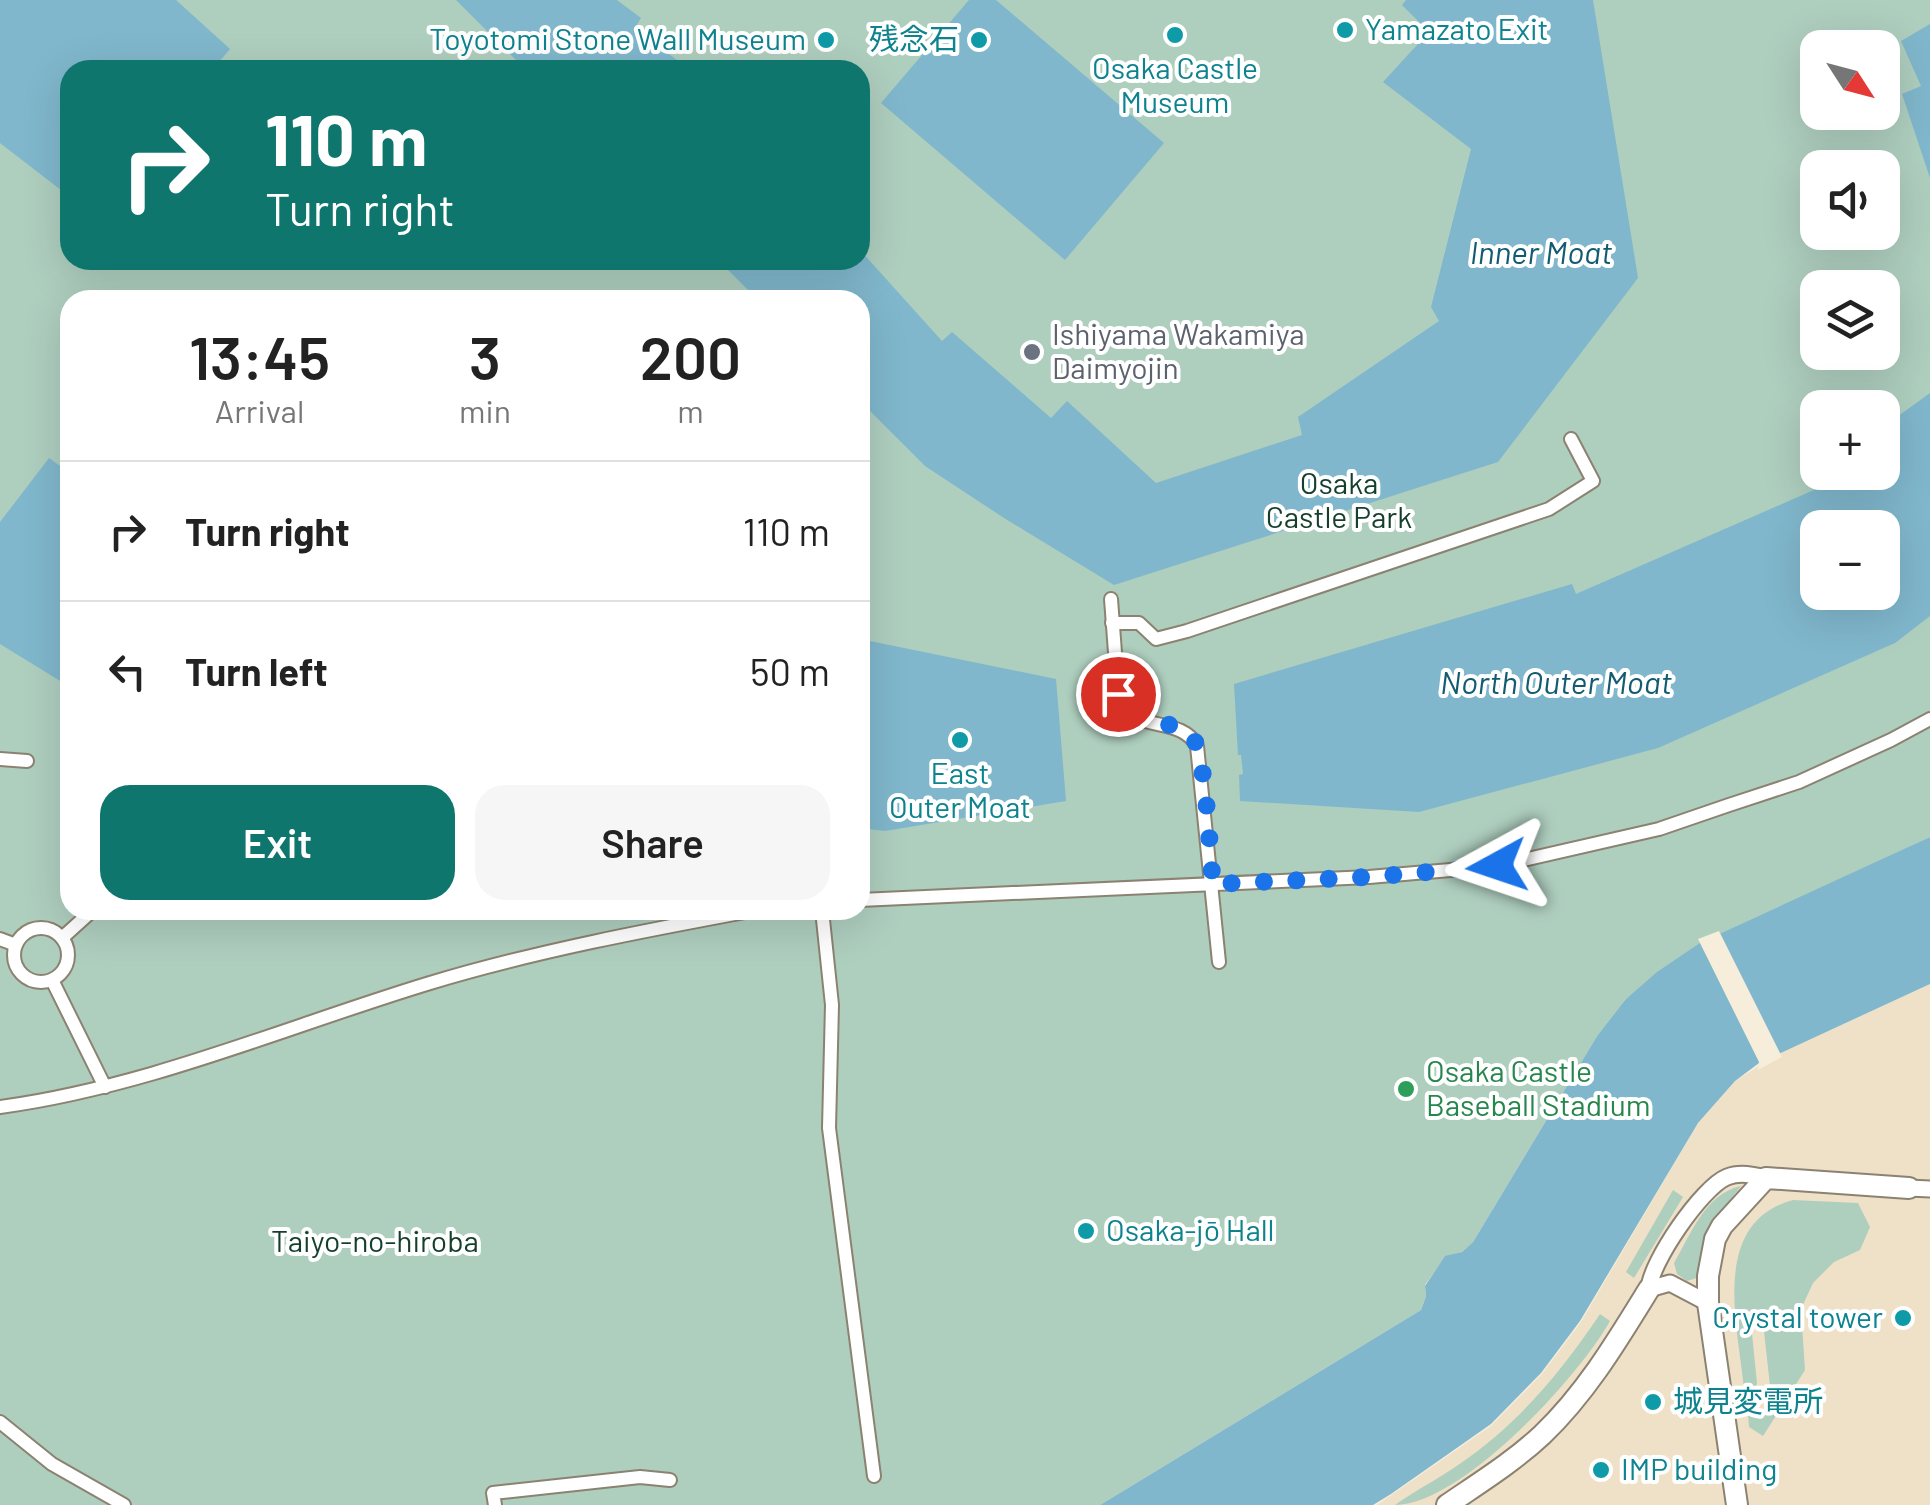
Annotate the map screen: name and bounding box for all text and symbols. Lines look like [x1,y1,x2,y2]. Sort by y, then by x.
place label: Yamazato Exit [1365,10,1549,46]
marker: Yamazato Exit [1334,19,1356,41]
place label: Toyotomi Stone Wall Museum [429,20,806,56]
place label: 残念石 [869,20,959,56]
marker: Osaka Castle Museum [1164,24,1186,46]
marker: Toyotomi Stone Wall Museum [815,29,837,51]
marker: 残念石 [968,29,990,51]
north arrow [1800,30,1900,130]
map controls [1800,30,1900,610]
place label: Osaka Castle Museum [1092,49,1258,119]
text: 110 m [265,96,427,180]
icon: right [100,100,230,230]
button: sound [1800,150,1900,250]
text: Turn right [265,181,455,235]
water label: Inner Moat [1470,232,1612,270]
button: layers [1800,270,1900,370]
place label: Ishiyama Wakamiya Daimyojin [1052,315,1305,385]
text: 13:45 [189,320,330,392]
text: 3 [469,320,501,392]
text: 200 [640,320,741,392]
marker: Ishiyama Wakamiya Daimyojin [1021,341,1043,363]
button: + [1800,390,1900,490]
text: Arrival [215,391,304,429]
text: min [459,391,511,429]
text: m [677,391,704,429]
park label: Osaka Castle Park [1266,464,1412,534]
icon: right [100,504,155,559]
text: Turn right [185,508,350,554]
text: 110 m [743,508,830,554]
button: − [1800,510,1900,610]
icon: left [100,644,155,699]
text: Turn left [185,648,328,694]
text: 50 m [750,648,830,694]
pin [1076,652,1161,737]
water label: North Outer Moat [1440,662,1672,700]
icon: arrive [1091,667,1146,722]
marker: East Outer Moat [949,729,971,751]
place label: East Outer Moat [889,754,1031,824]
button: Exit [100,785,455,900]
button: Share [475,785,830,900]
position arrow [1445,814,1549,918]
place label: Osaka Castle Baseball Stadium [1426,1052,1651,1122]
marker: Osaka Castle Baseball Stadium [1395,1078,1417,1100]
place label: Osaka-jō Hall [1106,1211,1275,1247]
marker: Osaka-jō Hall [1075,1220,1097,1242]
park label: Taiyo-no-hiroba [271,1222,479,1258]
place label: Crystal tower [1712,1298,1883,1334]
marker: Crystal tower [1892,1307,1914,1329]
place label: 城見変電所 [1673,1382,1823,1418]
marker: 城見変電所 [1642,1391,1664,1413]
place label: IMP building [1621,1450,1777,1486]
marker: IMP building [1590,1459,1612,1481]

